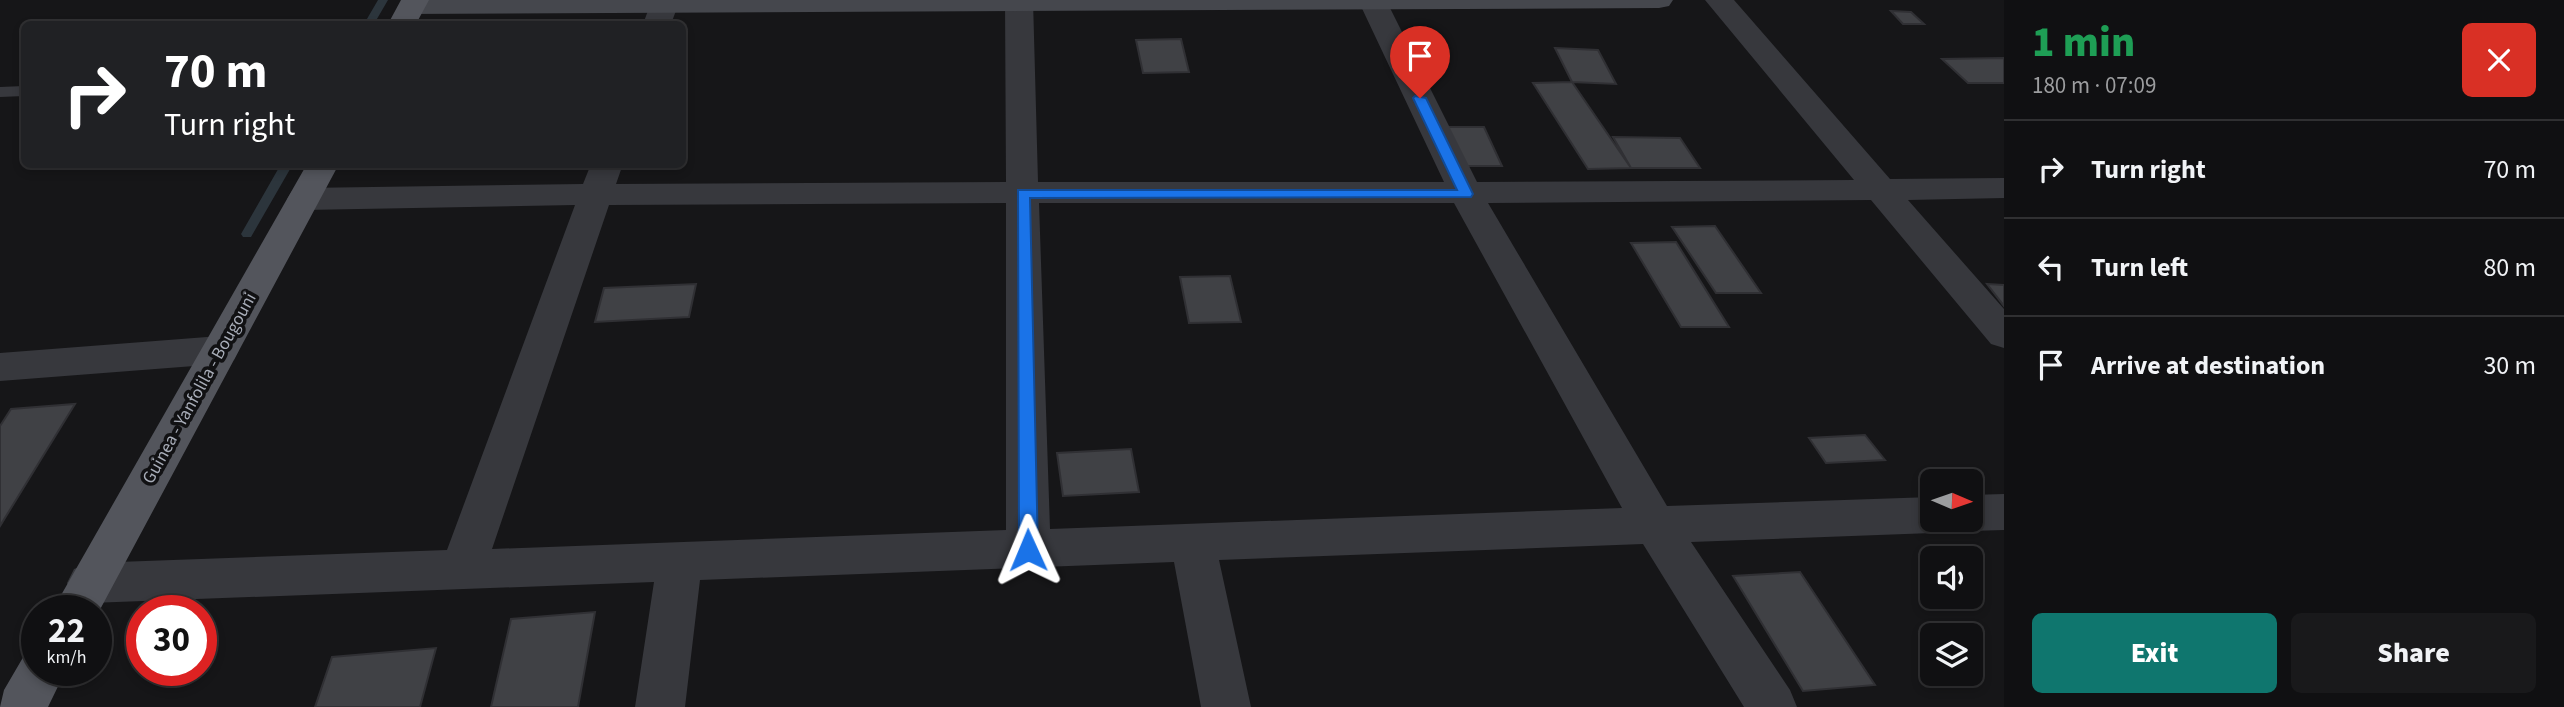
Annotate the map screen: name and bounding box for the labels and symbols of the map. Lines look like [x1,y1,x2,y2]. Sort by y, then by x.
pin [1390,26,1450,98]
street label: Guinea - Yanfolila - Bougouni [136,288,263,488]
north arrow [1920,469,1983,532]
position arrow [991,513,1065,587]
speed limit sign: 30 [126,595,217,686]

